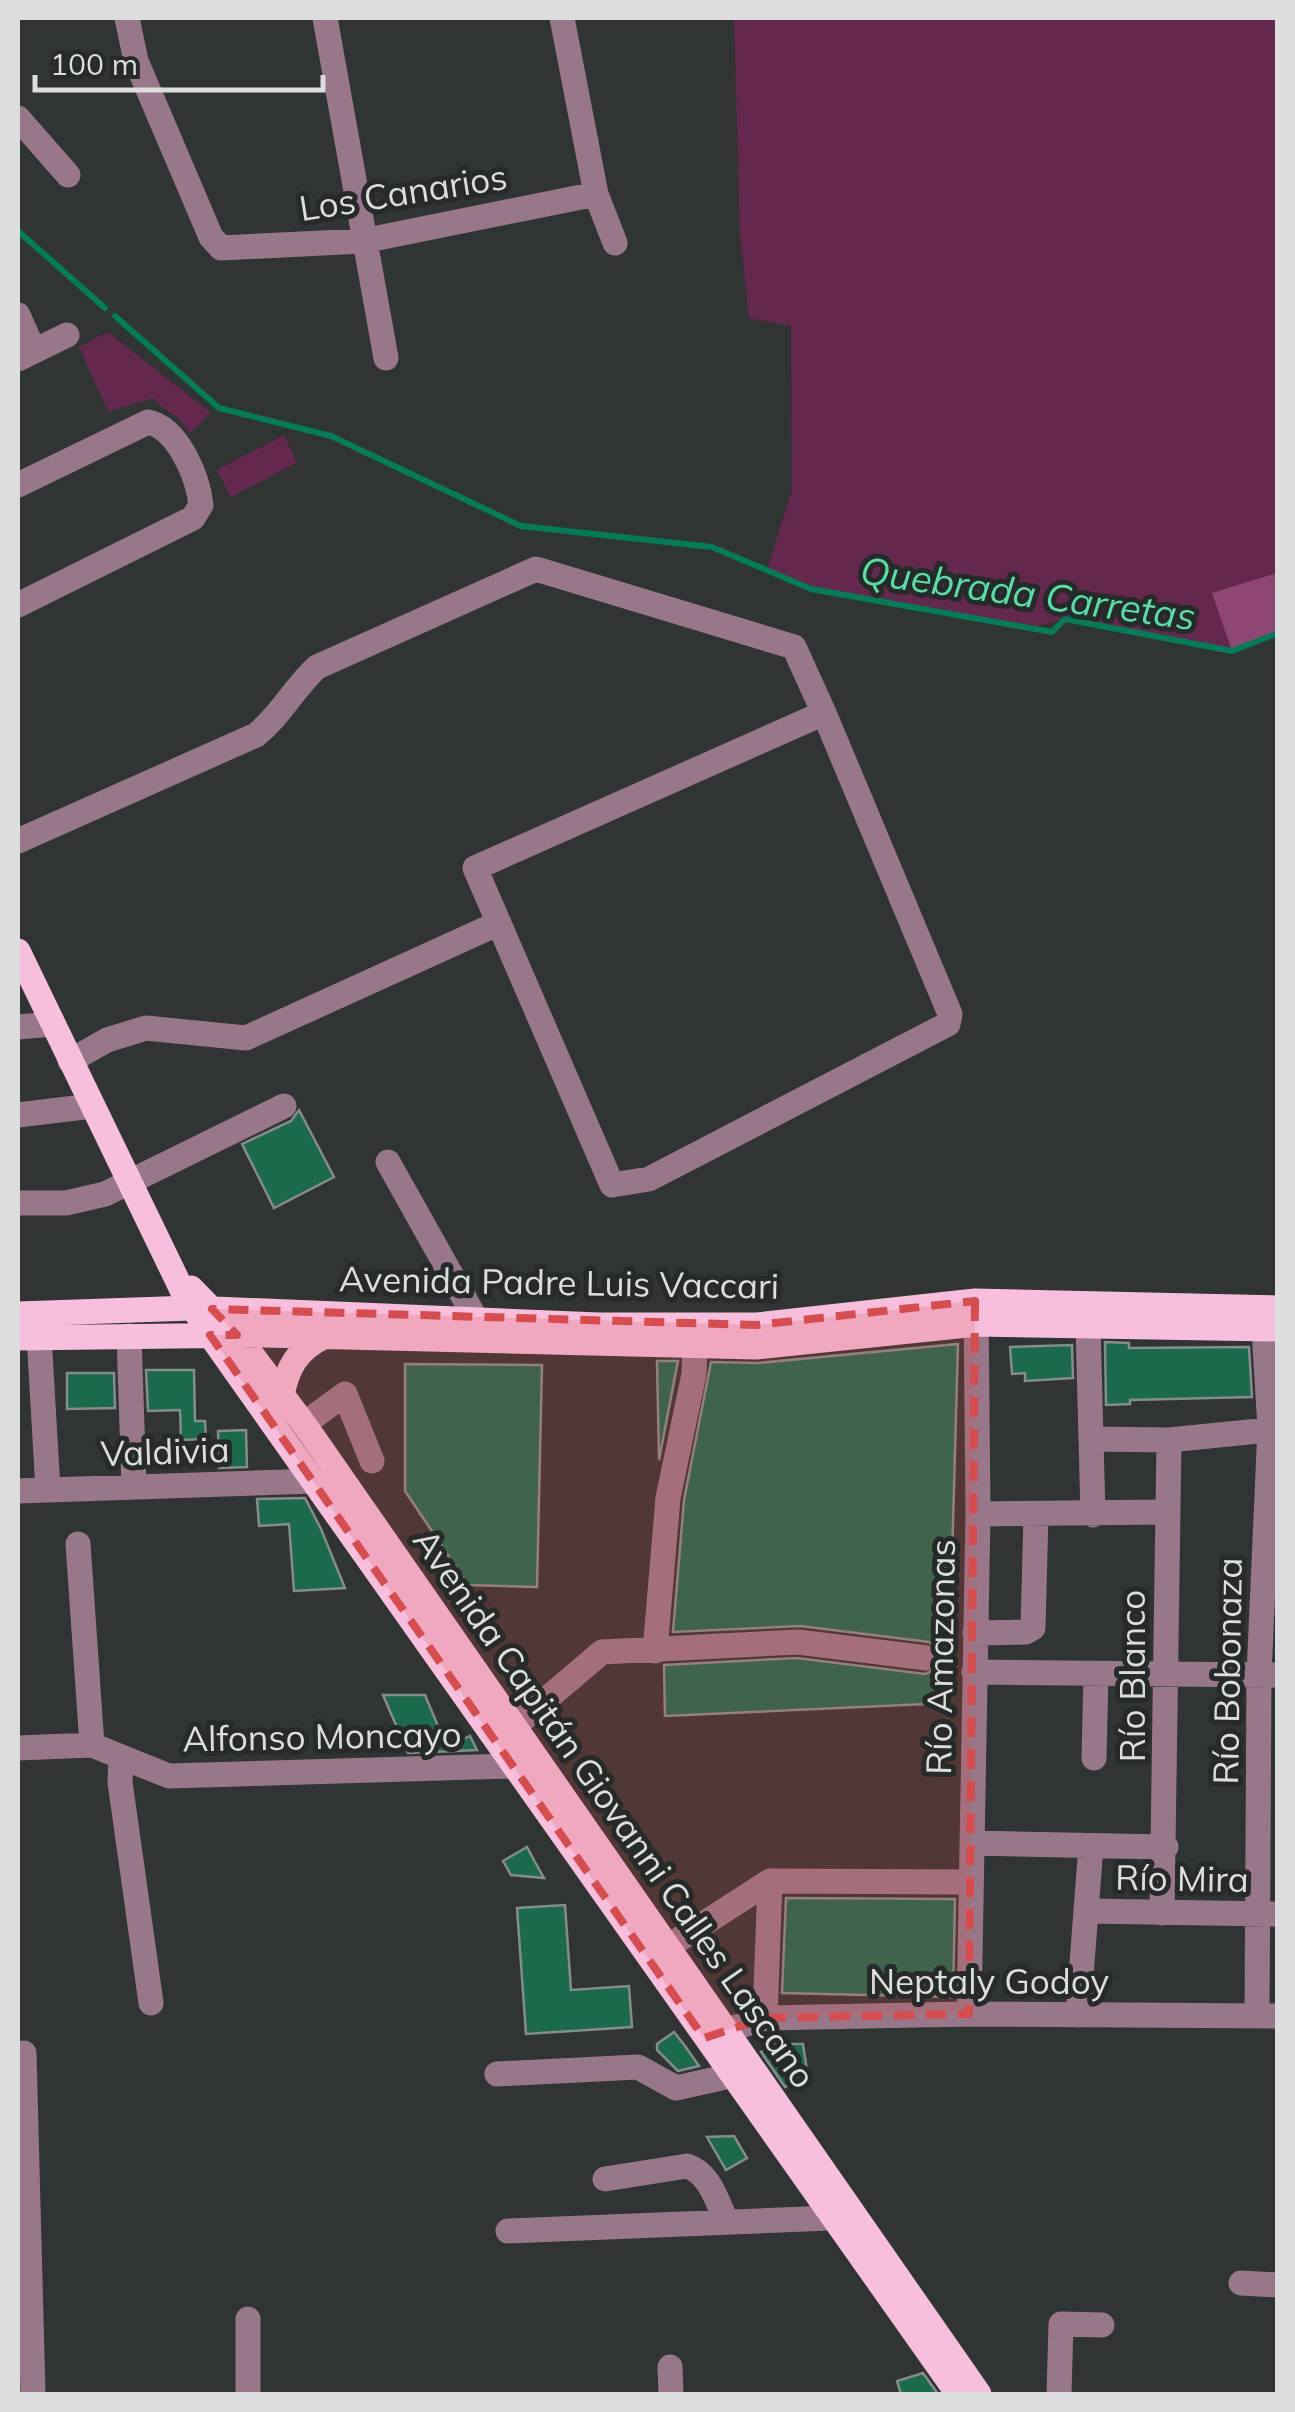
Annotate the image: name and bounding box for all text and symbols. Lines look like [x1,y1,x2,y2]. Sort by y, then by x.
scale bar [35,30,322,92]
text: 100 m [50,45,138,83]
street label: Los Canarios [296,154,510,230]
water label: Quebrada Carretas [857,546,1199,640]
street label: Avenida Padre Luis Vaccari [339,1256,779,1308]
street label: Valdivia [100,1427,230,1475]
street label: Avenida Capitán Giovanni Calles Lascano [404,1520,826,2096]
street label: Río Amazonas [916,1539,964,1775]
street label: Río Bobonaza [1203,1557,1251,1785]
street label: Río Blanco [1110,1590,1154,1762]
street label: Alfonso Moncayo [182,1712,462,1760]
street label: Río Mira [1115,1855,1249,1901]
street label: Neptaly Godoy [869,1959,1110,2003]

